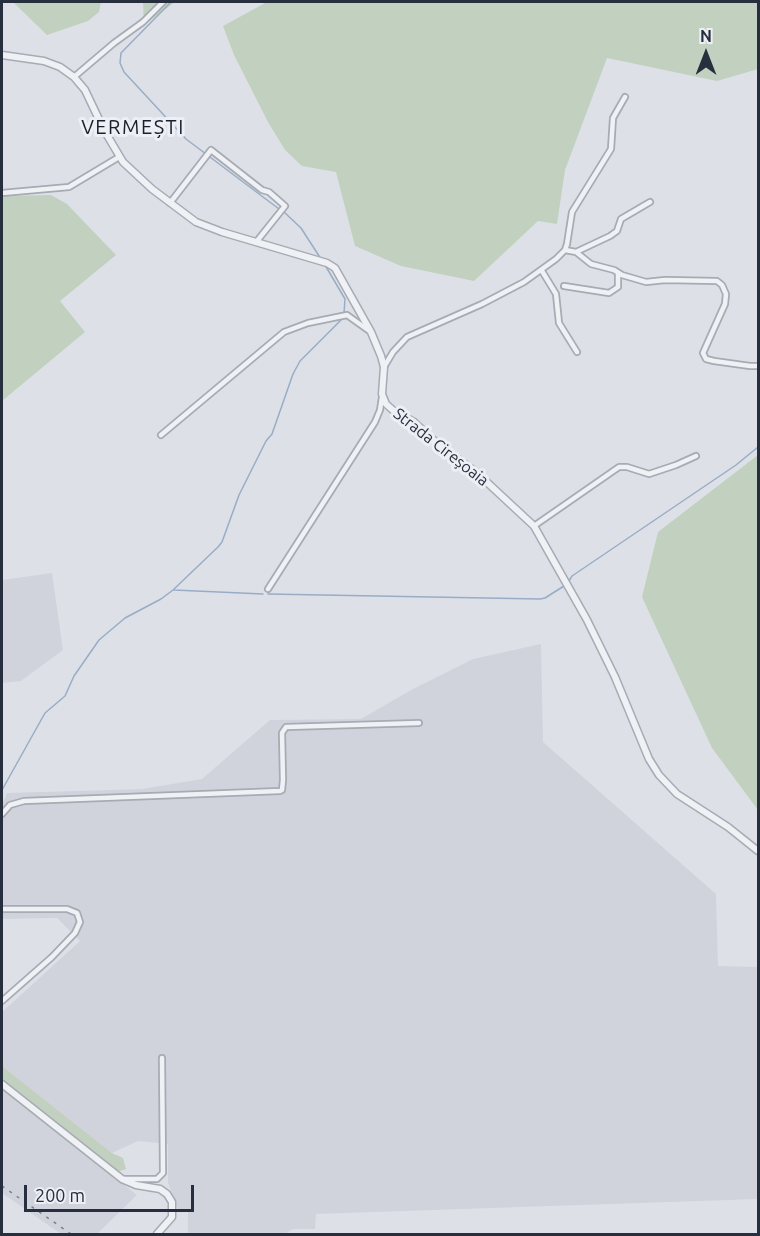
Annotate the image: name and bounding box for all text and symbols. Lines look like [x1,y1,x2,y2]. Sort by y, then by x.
north arrow [676,24,736,84]
text: N [700,27,712,45]
district label: VERMEȘTI [81,115,185,139]
street label: Strada Cireșoaia [390,404,492,490]
scale bar [27,1173,196,1211]
text: 200 m [35,1185,85,1205]

